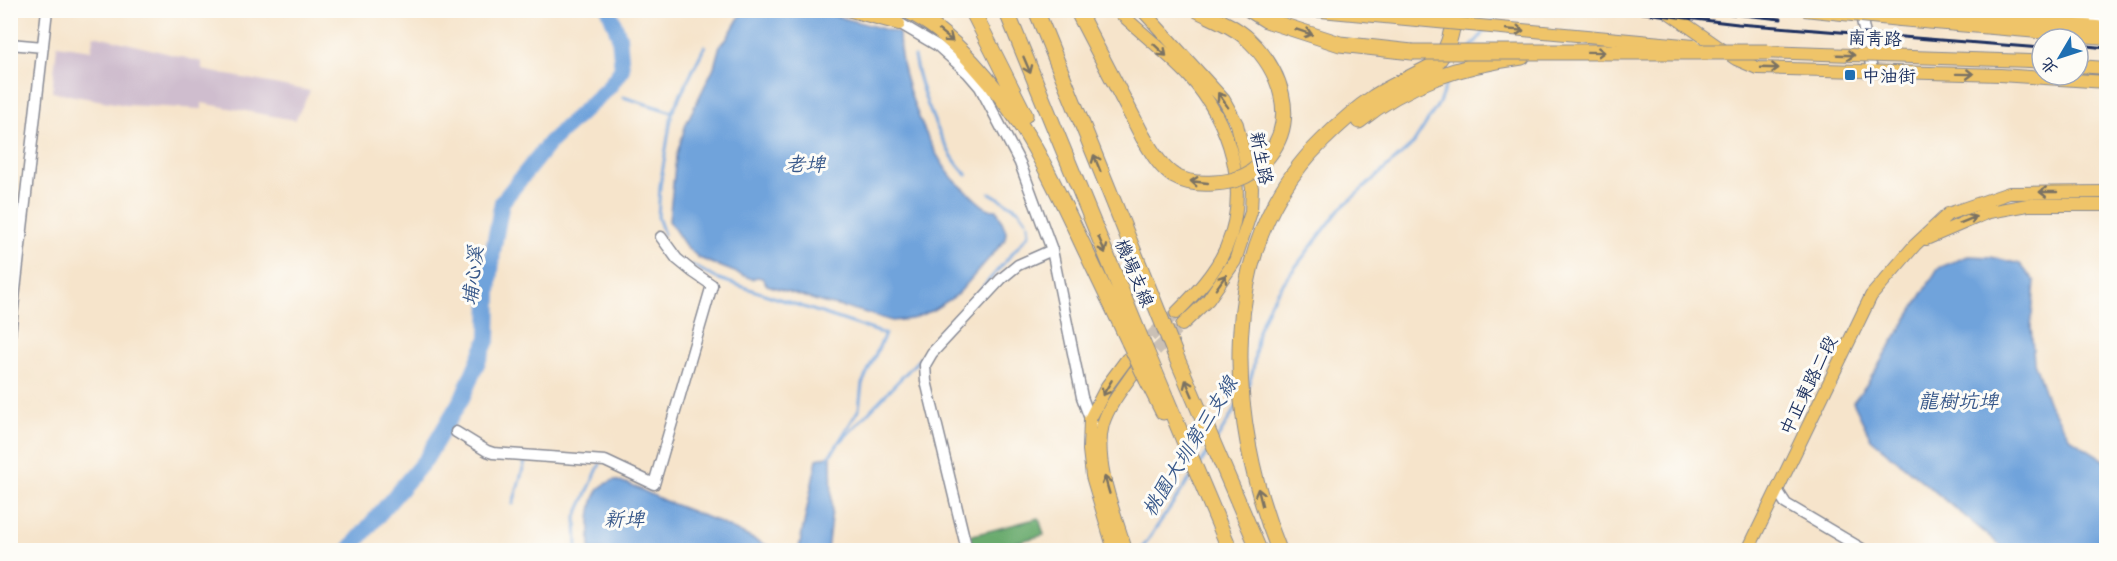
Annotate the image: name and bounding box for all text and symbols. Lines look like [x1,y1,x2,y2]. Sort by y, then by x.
one-way arrow [1504,25,1524,36]
street label: 南青路 [1848,26,1902,50]
one-way arrow [1294,27,1313,38]
north arrow [2030,27,2090,87]
one-way arrow [938,29,953,43]
one-way arrow [1152,43,1167,57]
one-way arrow [1586,46,1606,58]
one-way arrow [1835,49,1855,61]
text: 北 [2036,54,2061,79]
one-way arrow [1022,55,1033,74]
one-way arrow [1759,63,1779,74]
place label: 中油街 [1862,64,1916,87]
marker: 中油街 [1843,68,1857,82]
one-way arrow [1954,68,1974,79]
one-way arrow [1216,91,1229,108]
street label: 新生路 [1246,129,1278,187]
water label: 老埤 [785,151,827,176]
one-way arrow [1091,154,1102,173]
one-way arrow [1190,176,1210,187]
one-way arrow [2039,186,2059,198]
one-way arrow [1958,214,1976,225]
one-way arrow [1097,235,1108,254]
street label: 機場支線 [1110,235,1160,311]
water label: 埔心溪 [456,244,488,307]
one-way arrow [1215,274,1227,290]
street label: 中正東路二段 [1774,331,1842,439]
water label: 桃園大圳第三支線 [1136,371,1243,520]
one-way arrow [1100,379,1112,396]
one-way arrow [1183,379,1194,397]
water label: 龍樹坑埤 [1918,388,2000,413]
one-way arrow [1101,476,1112,495]
one-way arrow [1254,487,1266,506]
water label: 新埤 [604,506,646,531]

